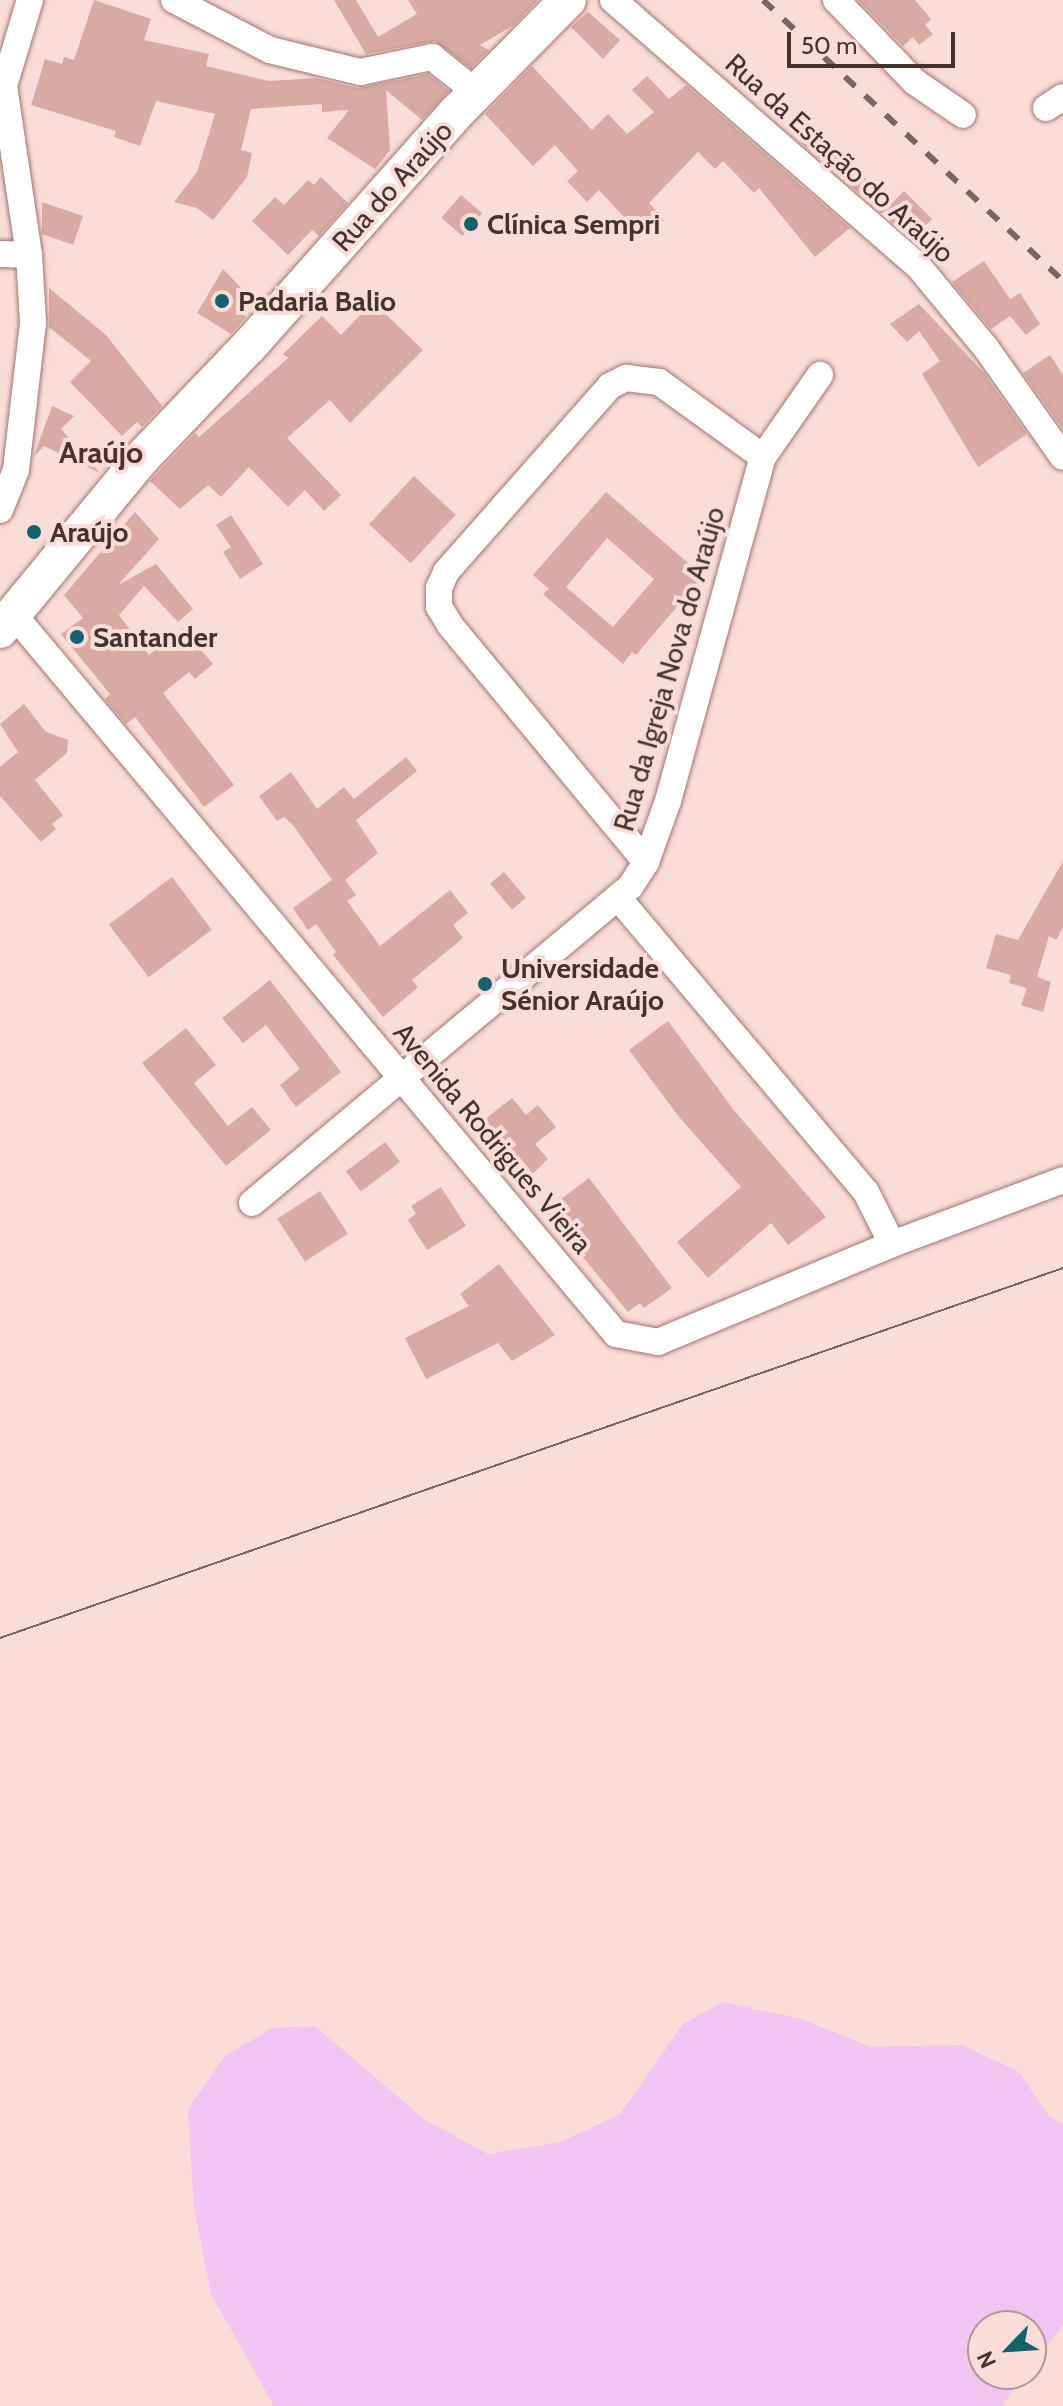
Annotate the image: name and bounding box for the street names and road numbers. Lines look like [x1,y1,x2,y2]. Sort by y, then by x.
street label: Rua da Estação do Araújo [719,46,961,270]
street label: Rua do Araújo [325,114,459,258]
street label: Rua da Igreja Nova do Araújo [607,503,731,835]
street label: Avenida Rodrigues Vieira [387,1016,599,1260]

